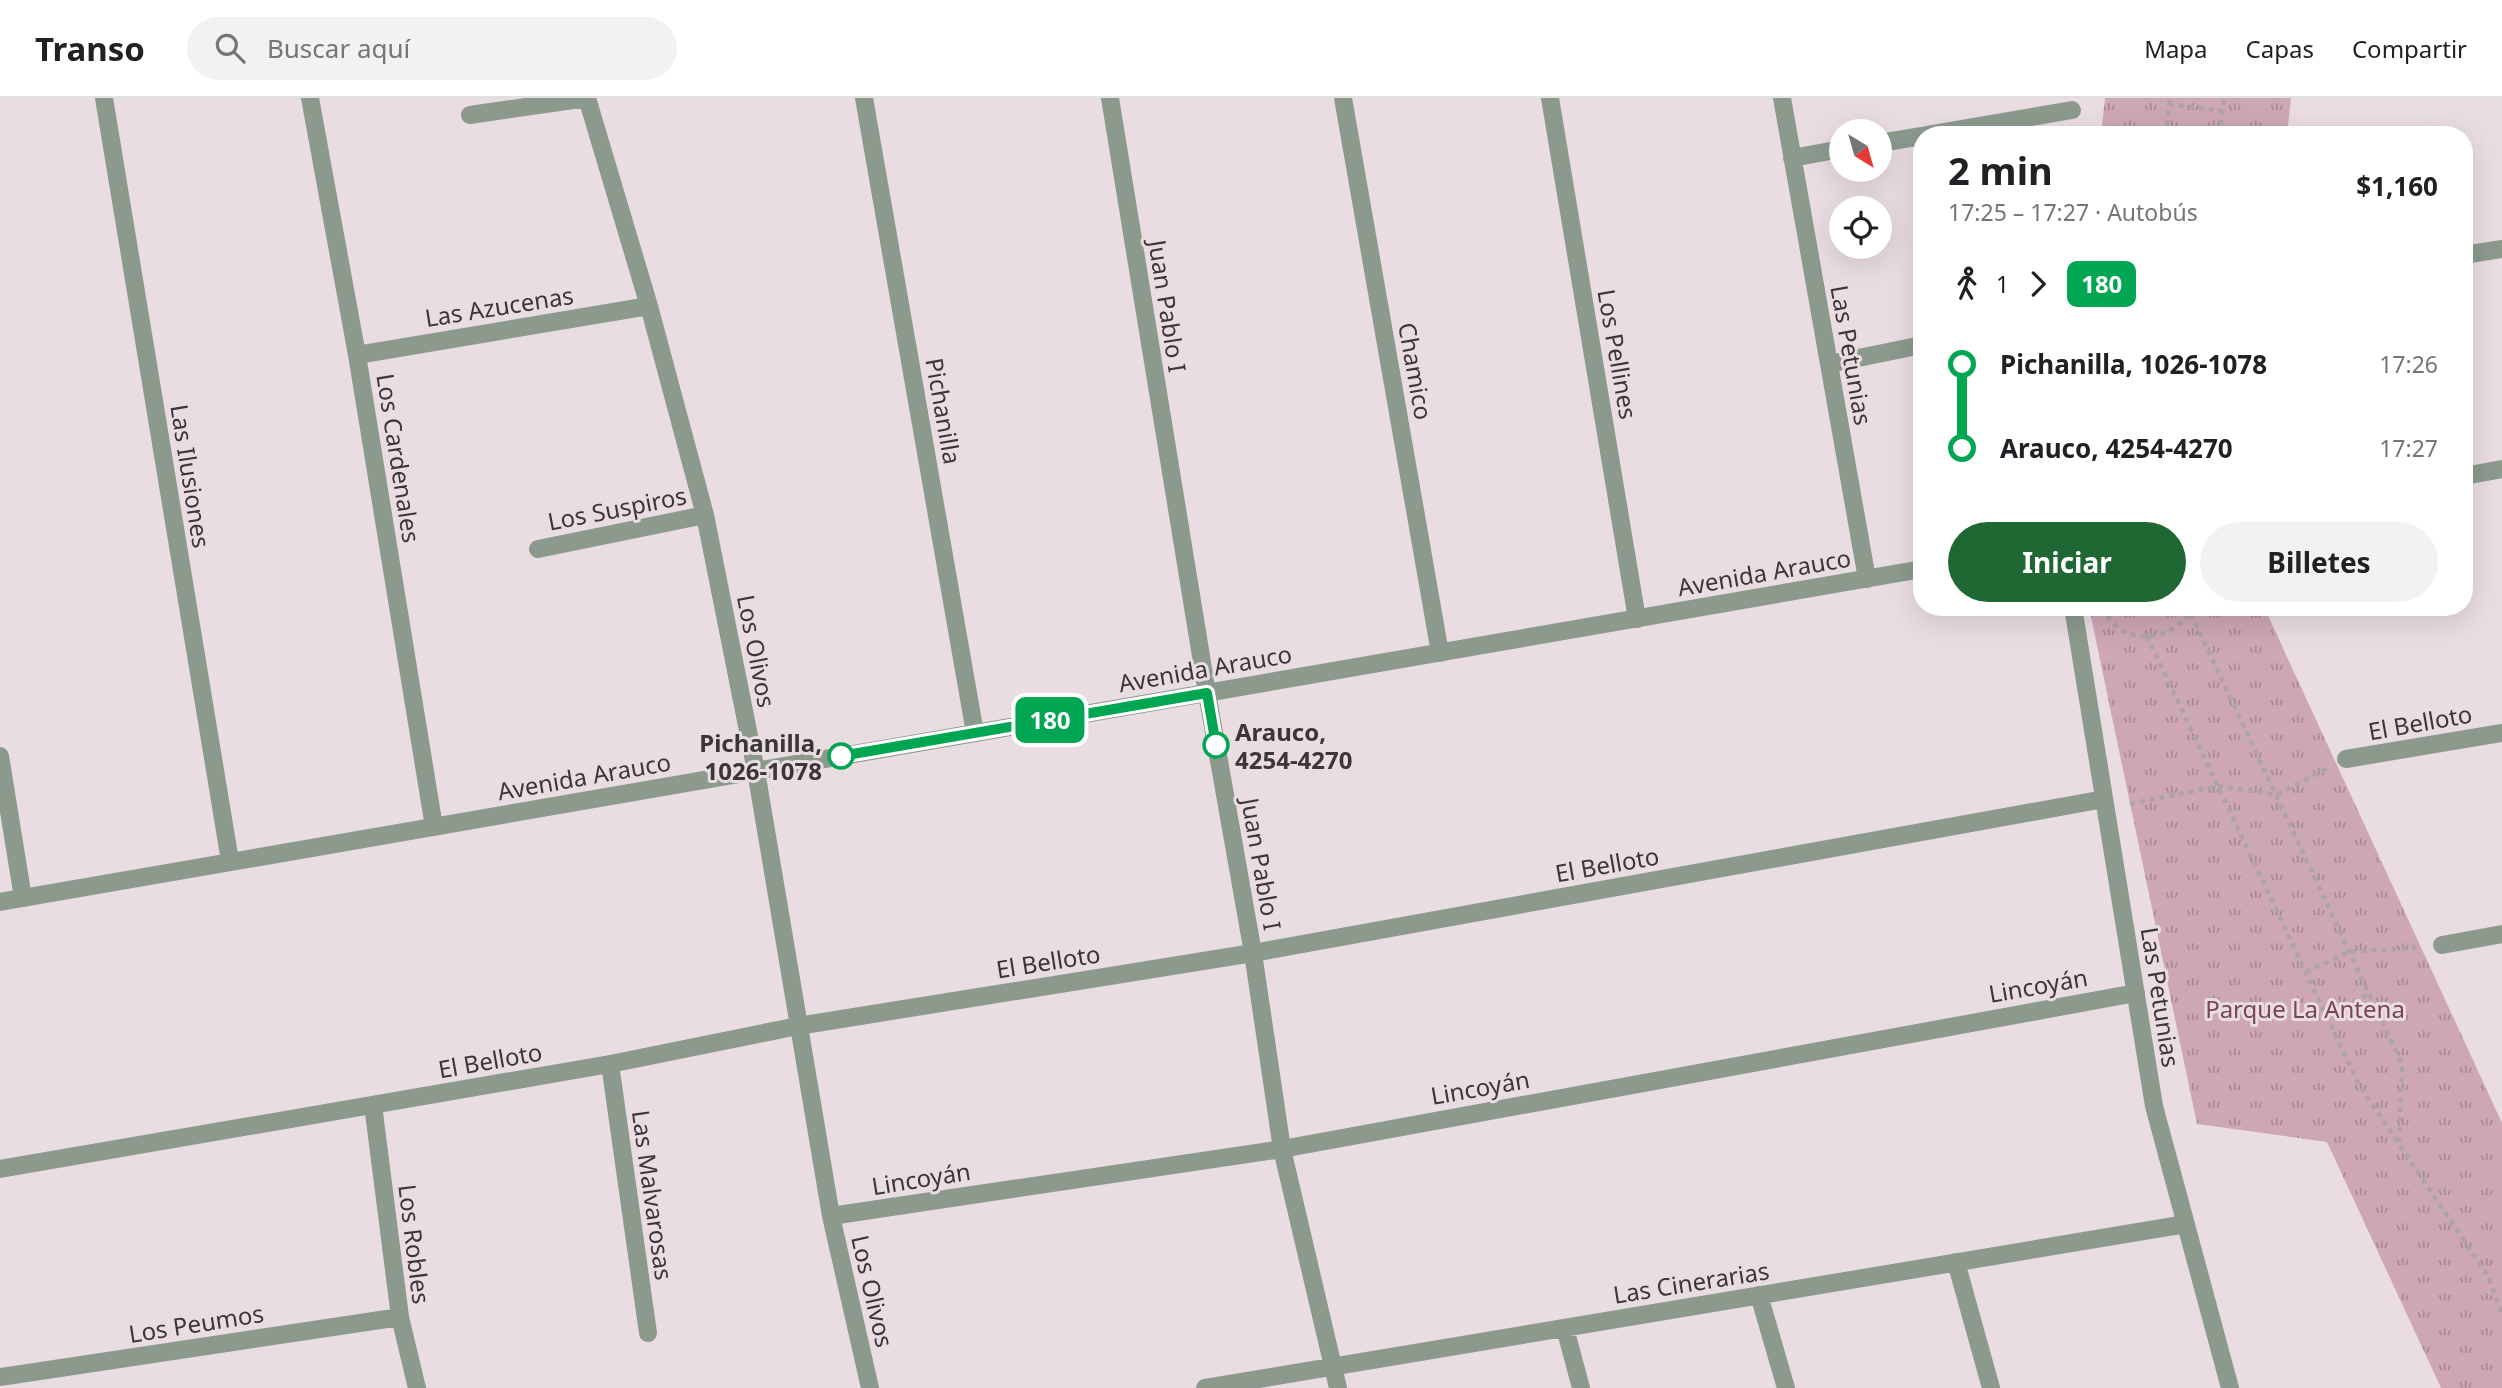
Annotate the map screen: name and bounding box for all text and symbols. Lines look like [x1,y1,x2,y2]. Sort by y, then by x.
search box [187,17,677,80]
text: Transo [35,26,145,71]
icon: search [211,29,249,67]
text: Buscar aquí [267,30,410,66]
text: Mapa [2144,32,2208,65]
text: Capas [2246,32,2314,65]
text: Compartir [2352,32,2467,65]
north arrow [1829,119,1892,182]
map controls [1829,119,1892,259]
text: 2 min [1948,144,2053,196]
text: $1,160 [2356,168,2438,204]
button: locate [1829,196,1892,259]
text: 17:25 – 17:27 · Autobús [1948,196,2198,228]
street label: Juan Pablo I [1141,235,1195,375]
icon: walk [1948,265,1986,303]
icon: forward [2019,265,2057,303]
text: 180 [2081,267,2122,300]
text: 1 [1996,268,2009,300]
street label: Las Azucenas [422,278,576,334]
street label: Las Petunias [1823,283,1881,427]
street label: Los Pellines [1590,286,1646,422]
street label: Chamico [1391,320,1441,422]
text: Pichanilla, 1026-1078 [2000,346,2267,382]
text: 17:26 [2379,348,2438,380]
street label: Pichanilla [918,355,970,467]
street label: Los Cardenales [369,371,429,545]
street label: Las Ilusiones [163,402,219,550]
text: Arauco, 4254-4270 [2000,430,2233,466]
text: 17:27 [2379,432,2438,464]
street label: Los Suspiros [545,478,689,538]
button: Iniciar [1948,522,2186,602]
button: Billetes [2200,522,2438,602]
street label: Avenida Arauco [1675,540,1853,604]
street label: Los Olivos [730,592,784,710]
street label: Avenida Arauco [1116,636,1294,700]
line badge: 180 [1010,697,1090,743]
street label: El Belloto [2365,697,2475,747]
text: 180 [1029,703,1071,736]
place label: Arauco, 4254-4270 [1235,715,1353,776]
place label: Pichanilla, 1026-1078 [699,726,822,787]
marker: Arauco, 4254-4270 [1203,732,1229,758]
marker: Pichanilla, 1026-1078 [828,743,854,769]
street label: Avenida Arauco [495,744,673,808]
street label: Juan Pablo I [1234,793,1290,933]
street label: El Belloto [1552,839,1662,889]
street label: Las Petunias [2134,925,2188,1069]
street label: El Belloto [994,936,1102,986]
street label: Lincoyán [1986,960,2090,1010]
park label: Parque La Antena [2205,992,2405,1025]
street label: El Belloto [435,1035,545,1085]
street label: Lincoyán [1428,1062,1532,1112]
street label: Las Malvarosas [625,1108,681,1282]
street label: Lincoyán [869,1154,973,1202]
street label: Los Robles [391,1182,439,1306]
street label: Los Olivos [844,1232,902,1350]
street label: Las Cinerarias [1611,1253,1771,1311]
street label: Los Peumos [126,1296,266,1350]

